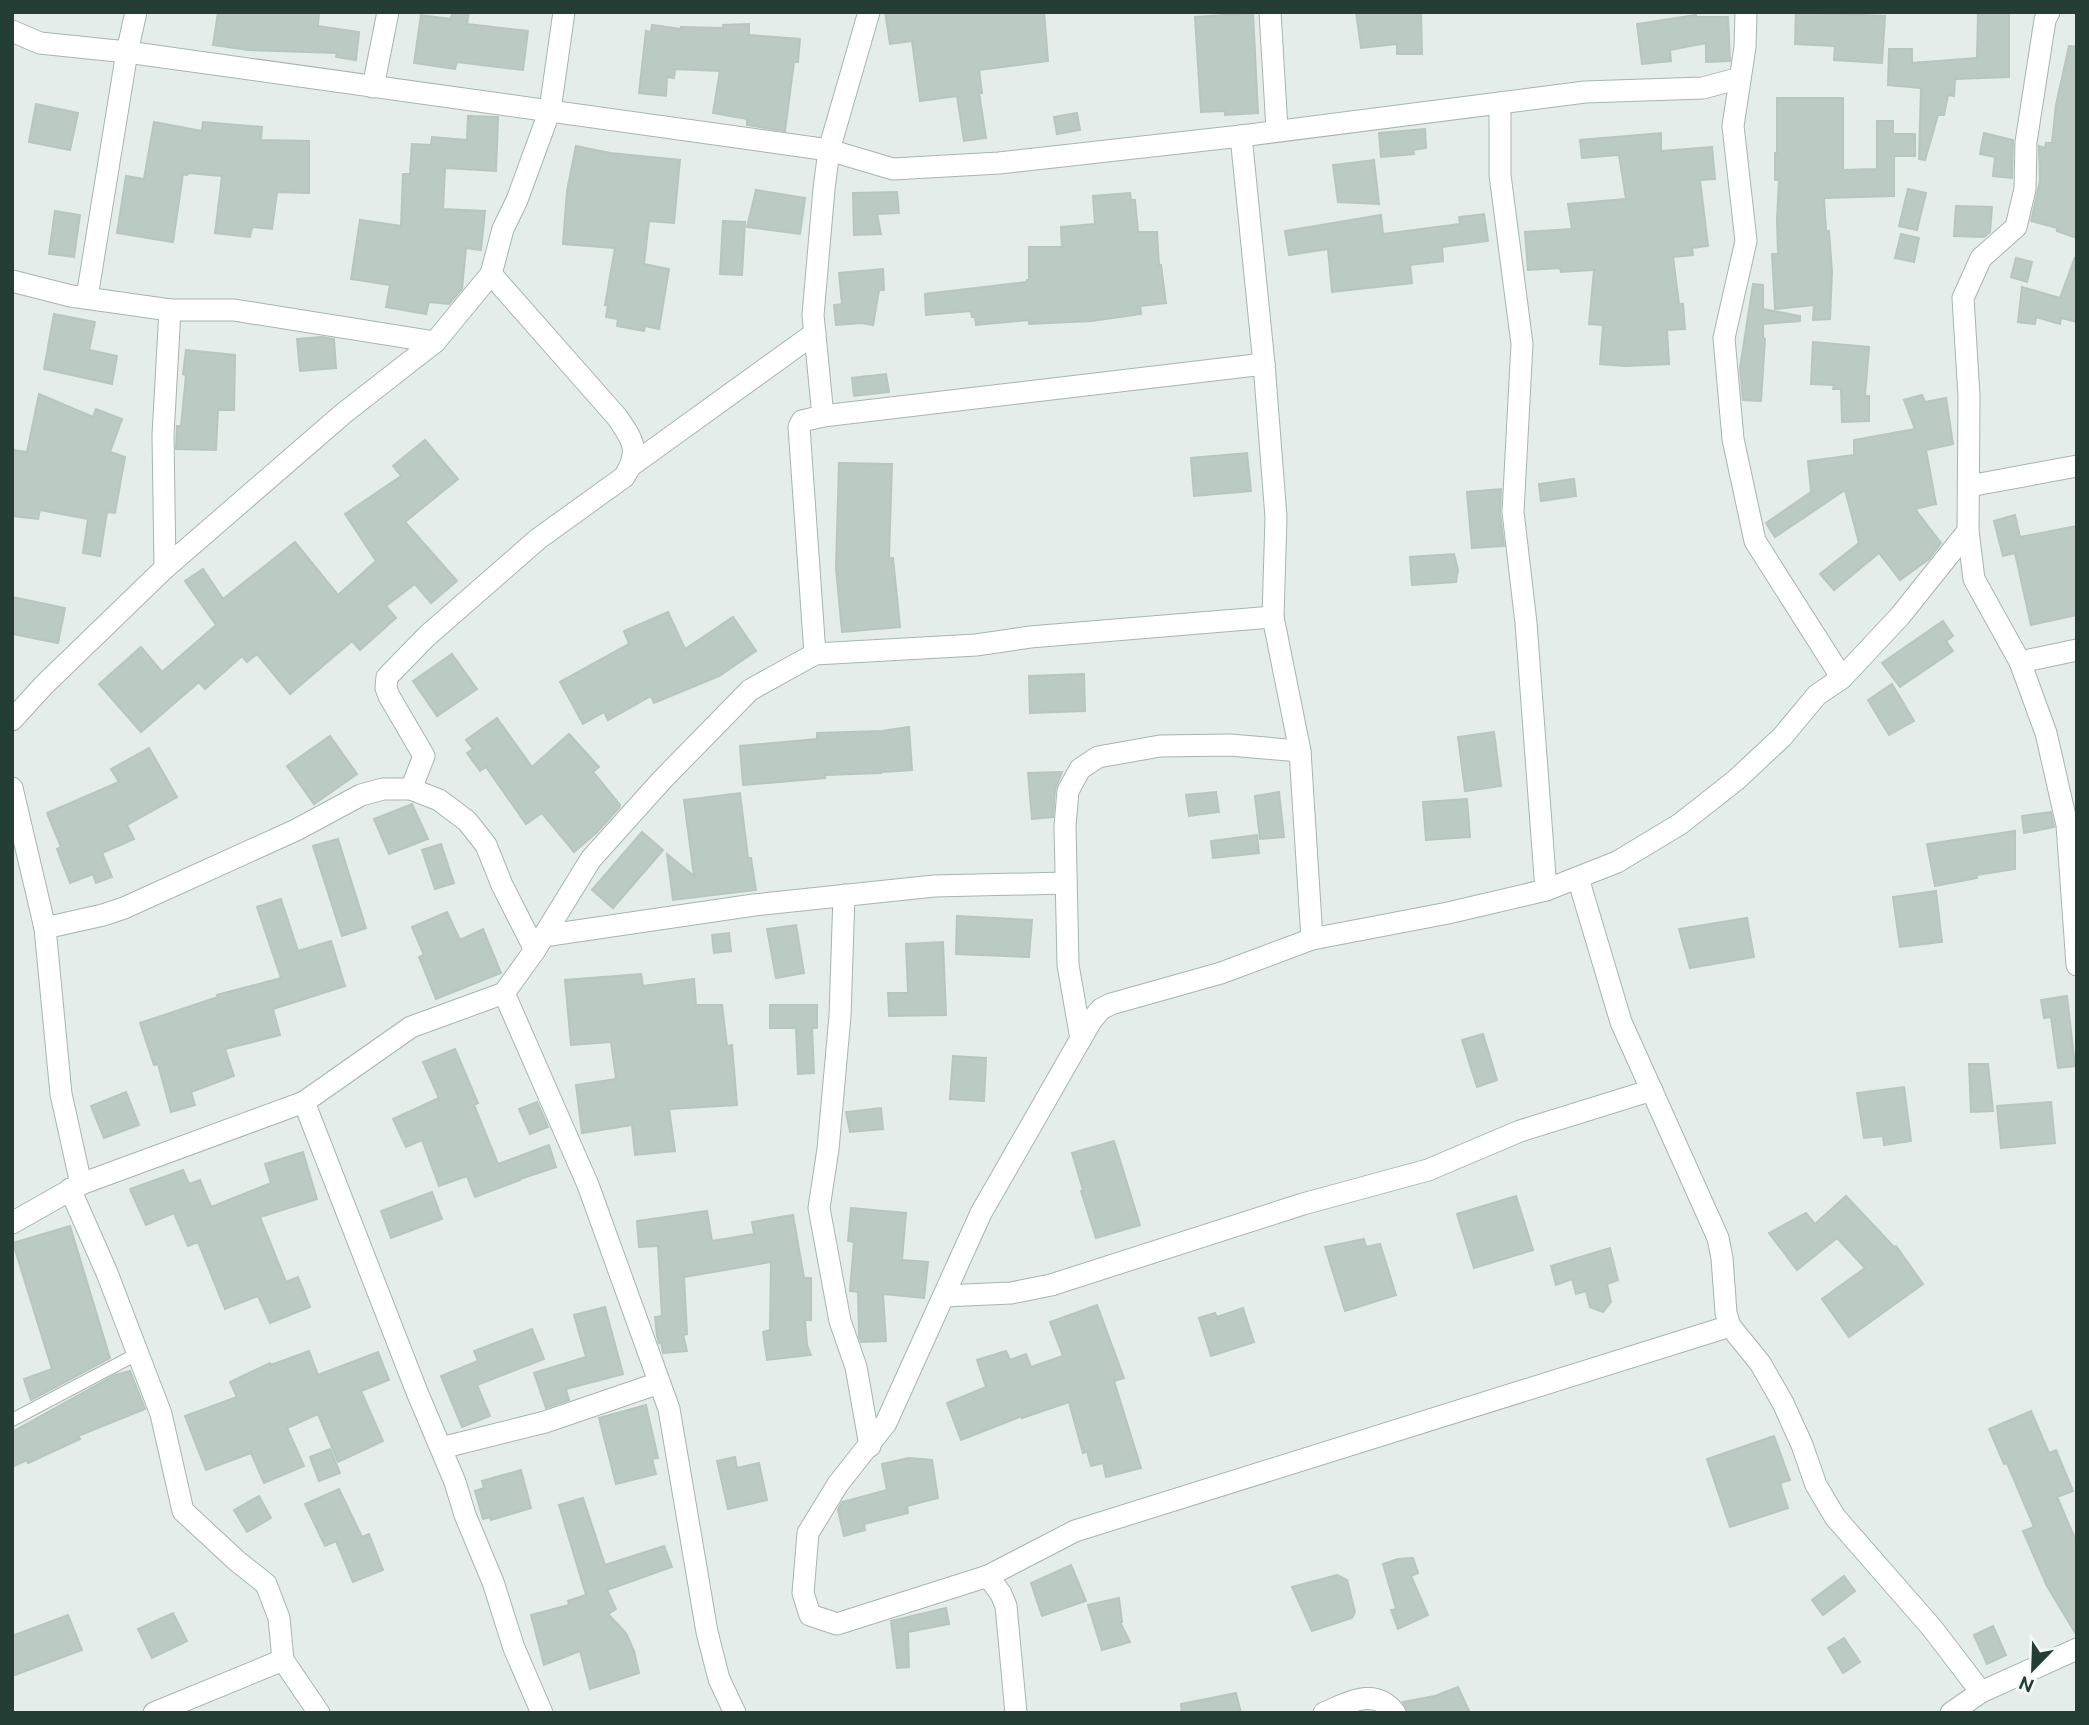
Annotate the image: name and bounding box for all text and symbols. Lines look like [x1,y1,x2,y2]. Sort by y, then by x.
north arrow [1998,1634,2068,1704]
text: N [2016,1672,2037,1698]

